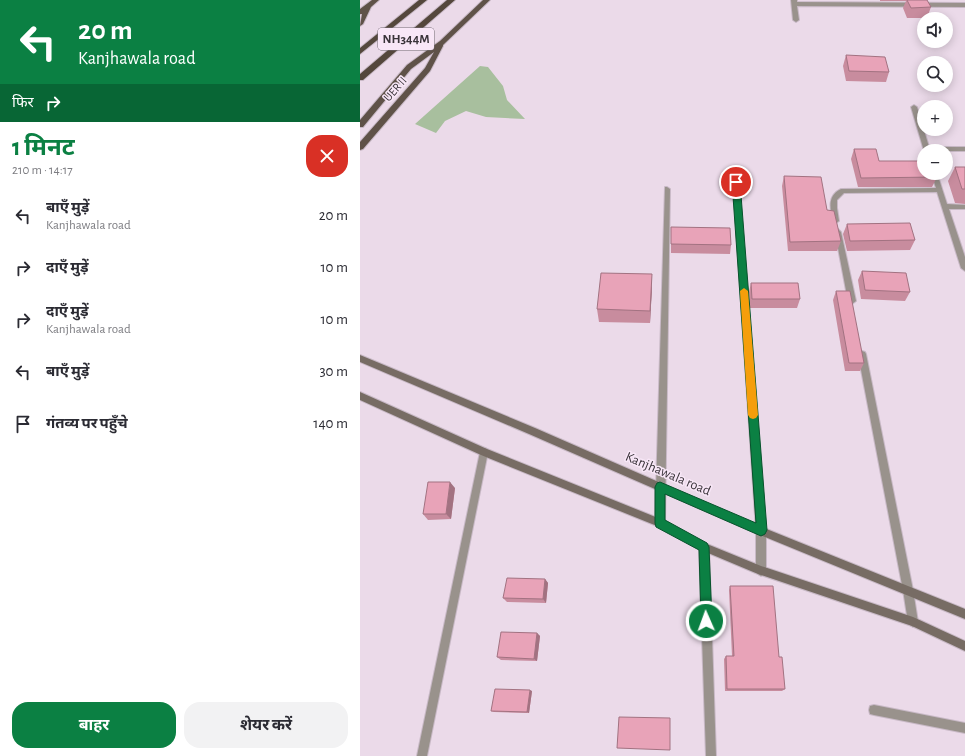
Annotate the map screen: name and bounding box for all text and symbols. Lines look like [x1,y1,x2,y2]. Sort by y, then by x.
map controls [917,12,953,180]
button: sound [917,12,953,48]
icon: left [12,16,64,68]
text: 20 m [78,17,133,45]
road number: NH344M [378,28,434,50]
text: Kanjhawala road [78,50,195,68]
button: search [917,56,953,92]
street label: UER II [381,74,409,104]
icon: right [42,92,64,114]
text: फिर [12,95,34,110]
button: + [917,100,953,136]
button: close [306,135,348,177]
text: 1 मिनट [12,136,75,160]
button: − [917,144,953,180]
text: 210 m · 14:17 [12,164,73,177]
pin [719,165,753,199]
icon: arrive [725,171,747,193]
text: बाएँ मुड़ें [46,200,89,215]
icon: left [12,205,34,227]
text: 20 m [319,208,348,223]
text: Kanjhawala road [46,219,131,232]
icon: right [12,257,34,279]
text: दाएँ मुड़ें [46,260,89,275]
text: 10 m [320,260,348,275]
text: दाएँ मुड़ें [46,304,89,319]
icon: right [12,309,34,331]
text: 10 m [320,312,348,327]
text: Kanjhawala road [46,323,131,336]
icon: left [12,361,34,383]
text: बाएँ मुड़ें [46,364,89,379]
text: 30 m [319,364,348,379]
icon: arrive [12,413,34,435]
text: गंतव्य पर पहुँचे [46,416,128,431]
text: 140 m [313,416,348,431]
street label: Kanjhawala road [623,450,713,498]
position arrow [685,600,727,642]
button: बाहर [12,702,176,748]
button: शेयर करें [184,702,348,748]

